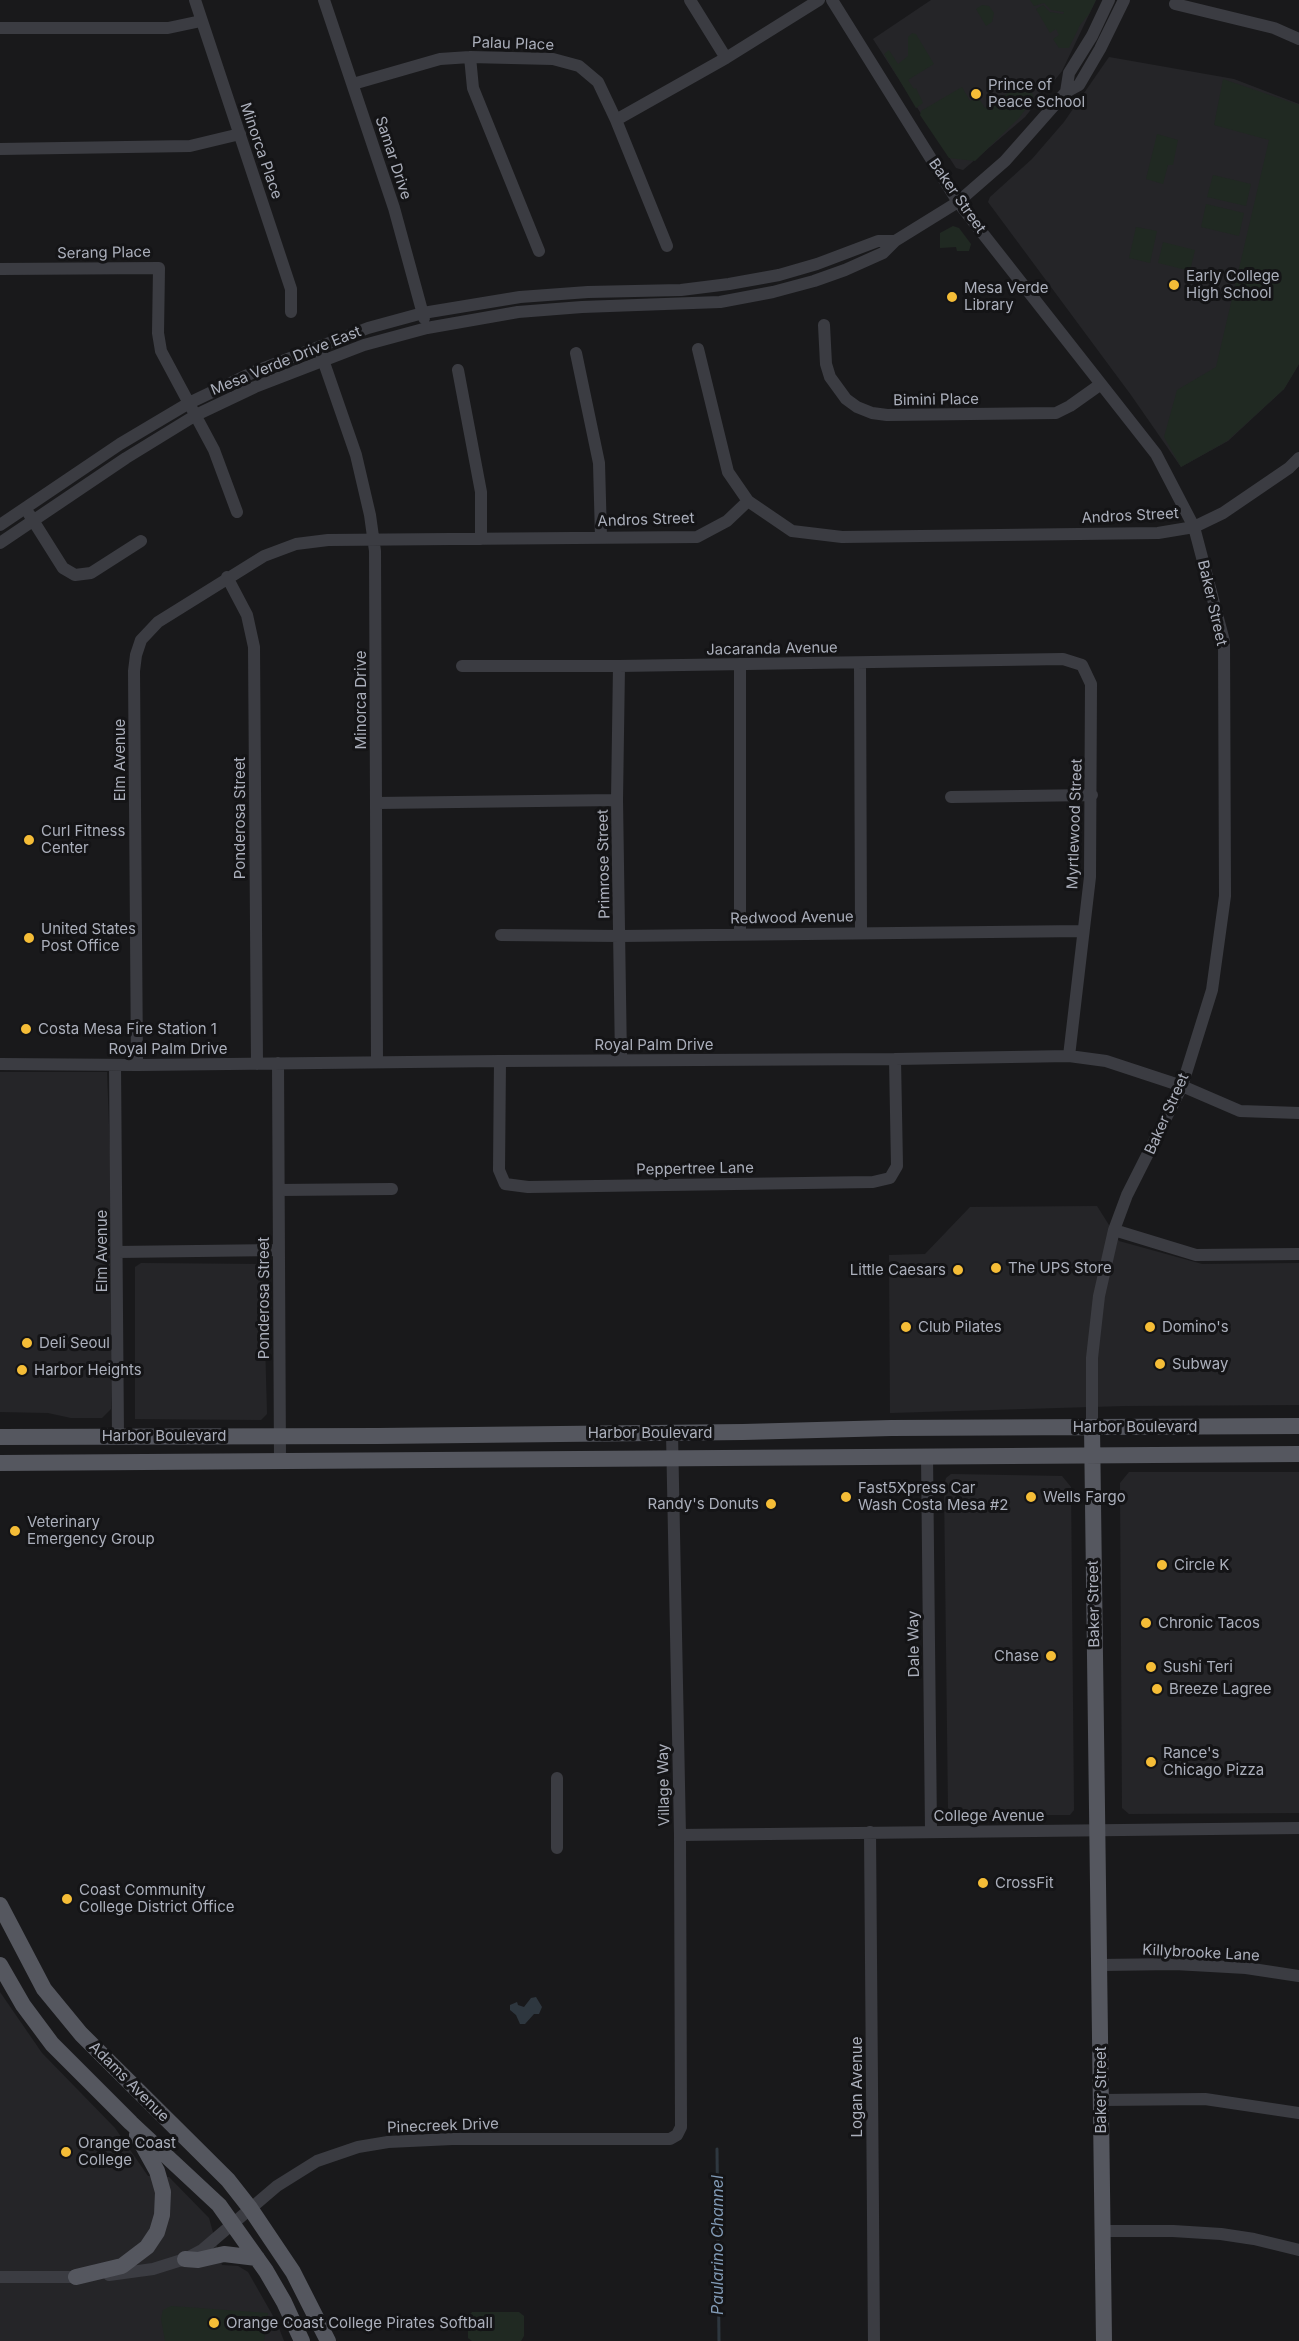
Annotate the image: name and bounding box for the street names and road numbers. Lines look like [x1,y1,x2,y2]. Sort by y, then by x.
street label: Palau Place [472,34,554,54]
street label: Minorca Place [236,100,286,202]
street label: Samar Drive [371,114,415,202]
street label: Baker Street [925,155,989,237]
street label: Serang Place [57,243,151,263]
street label: Mesa Verde Drive East [208,323,364,399]
street label: Bimini Place [893,390,979,410]
street label: Andros Street [1081,504,1179,528]
street label: Andros Street [597,509,695,531]
street label: Baker Street [1193,559,1231,647]
street label: Jacaranda Avenue [706,639,838,659]
street label: Minorca Drive [352,650,370,750]
street label: Elm Avenue [111,719,129,801]
street label: Ponderosa Street [231,757,249,879]
street label: Myrtlewood Street [1064,758,1086,890]
street label: Primrose Street [594,809,614,919]
street label: Redwood Avenue [730,908,854,928]
street label: Royal Palm Drive [595,1036,713,1054]
street label: Royal Palm Drive [109,1040,227,1058]
street label: Baker Street [1141,1071,1193,1157]
street label: Peppertree Lane [636,1159,754,1179]
street label: Elm Avenue [93,1210,111,1292]
street label: Ponderosa Street [255,1237,273,1359]
street label: Harbor Boulevard [1073,1418,1197,1436]
street label: Harbor Boulevard [588,1424,712,1442]
street label: Harbor Boulevard [102,1427,226,1445]
street label: Baker Street [1084,1560,1104,1648]
street label: Dale Way [904,1611,924,1677]
street label: Village Way [654,1744,674,1826]
street label: College Avenue [934,1807,1044,1825]
street label: Killybrooke Lane [1142,1941,1260,1965]
street label: Logan Avenue [848,2037,866,2137]
street label: Adams Avenue [85,2038,173,2126]
street label: Baker Street [1092,2046,1110,2134]
street label: Pinecreek Drive [387,2115,499,2137]

